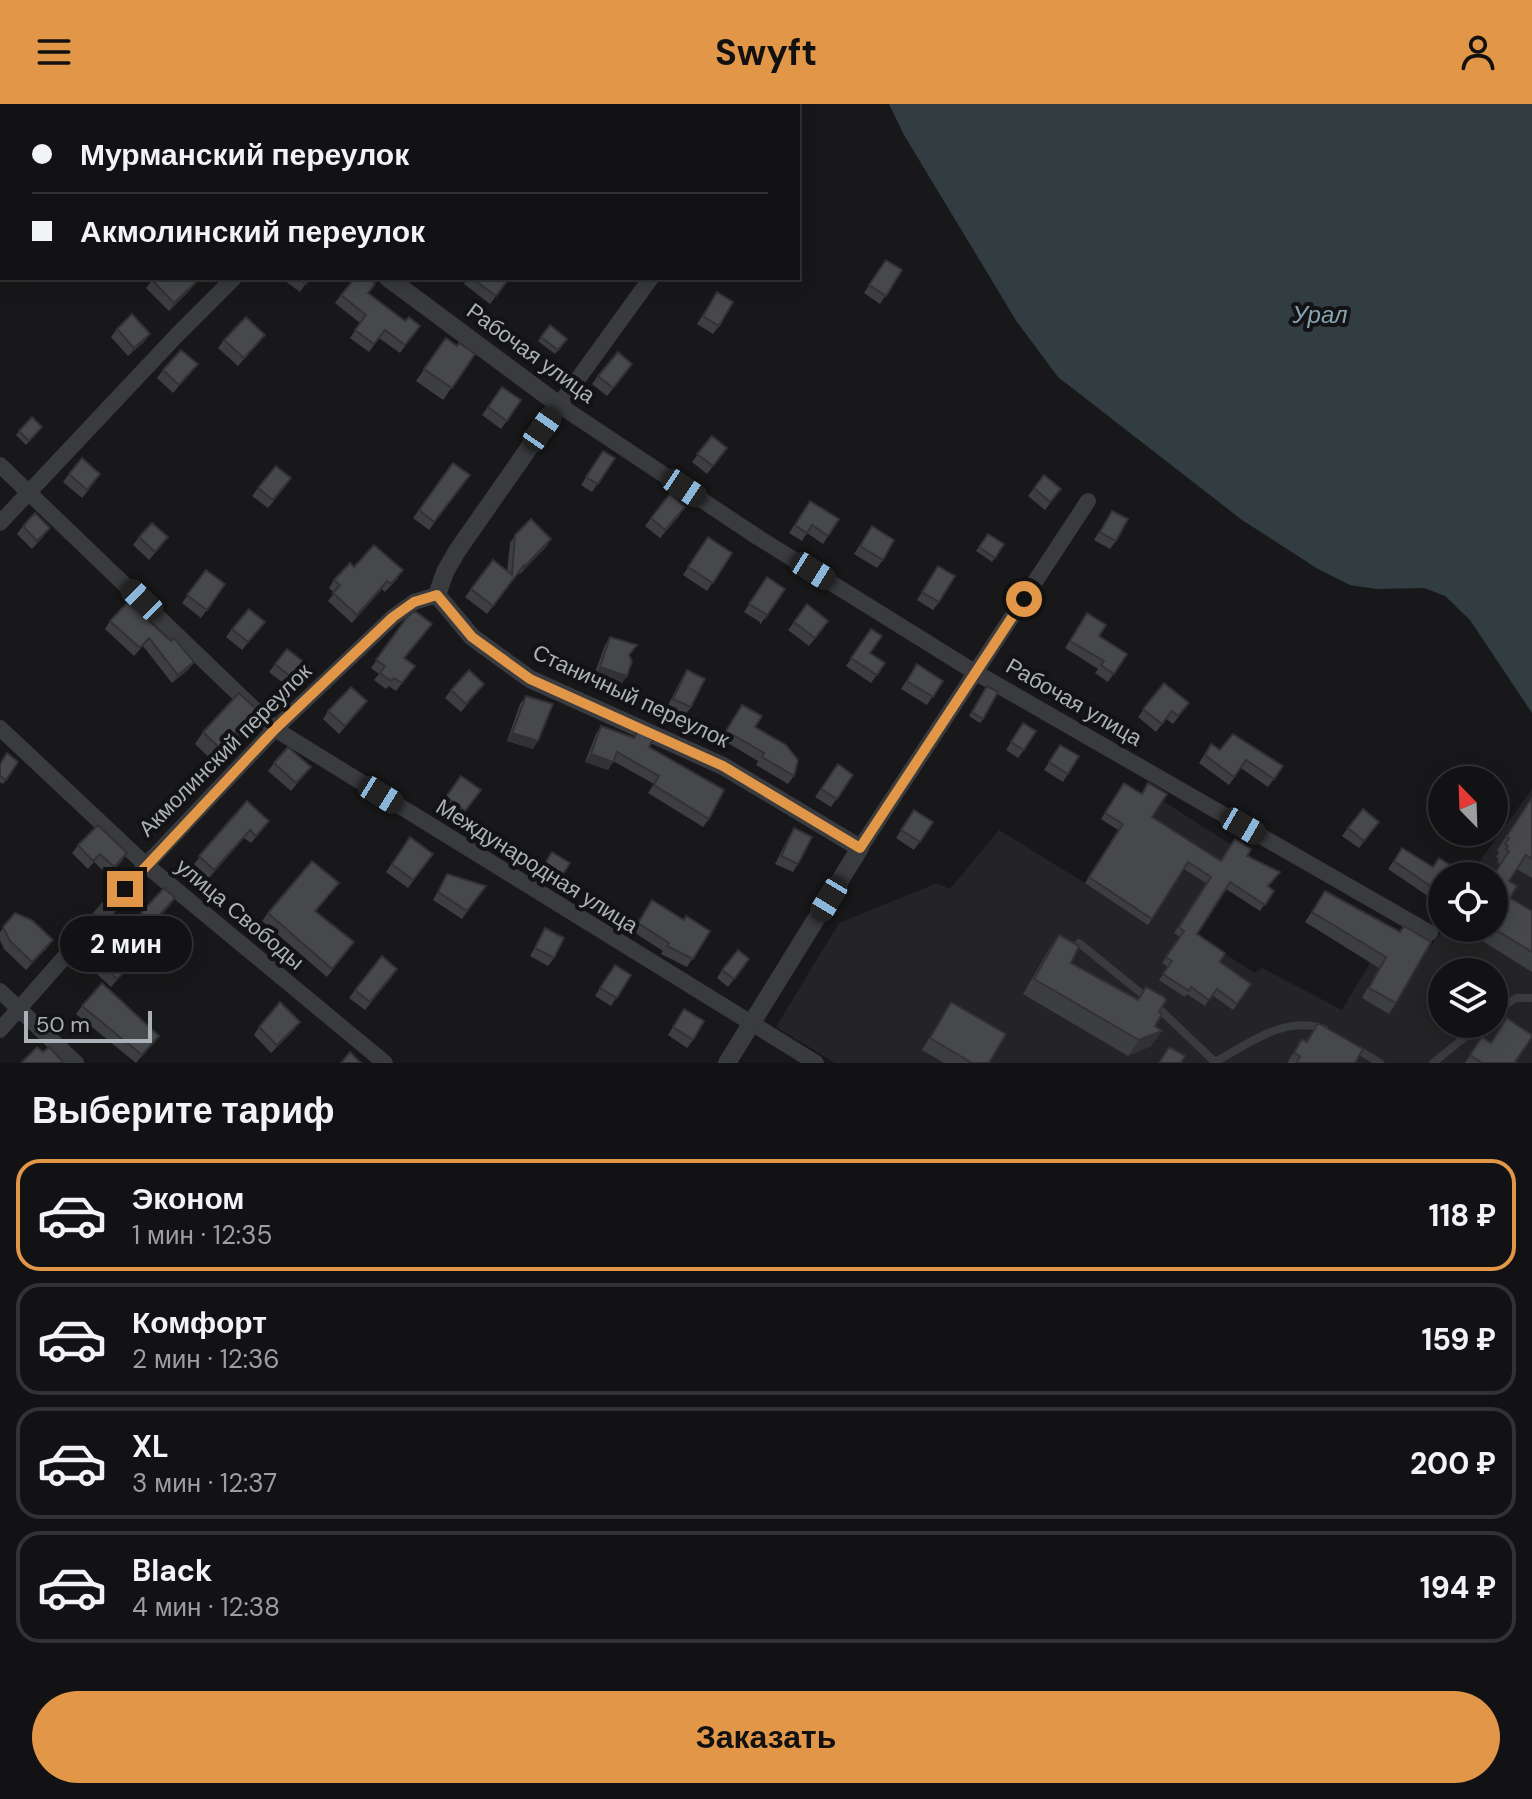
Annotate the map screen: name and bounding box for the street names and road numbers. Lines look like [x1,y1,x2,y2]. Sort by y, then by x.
street label: Рабочая улица [461,296,602,410]
street label: Станичный переулок [528,638,734,754]
street label: Рабочая улица [1001,651,1148,753]
street label: Акмолинский переулок [132,657,318,843]
street label: Международная улица [431,792,644,940]
street label: улица Свободы [170,852,310,976]

